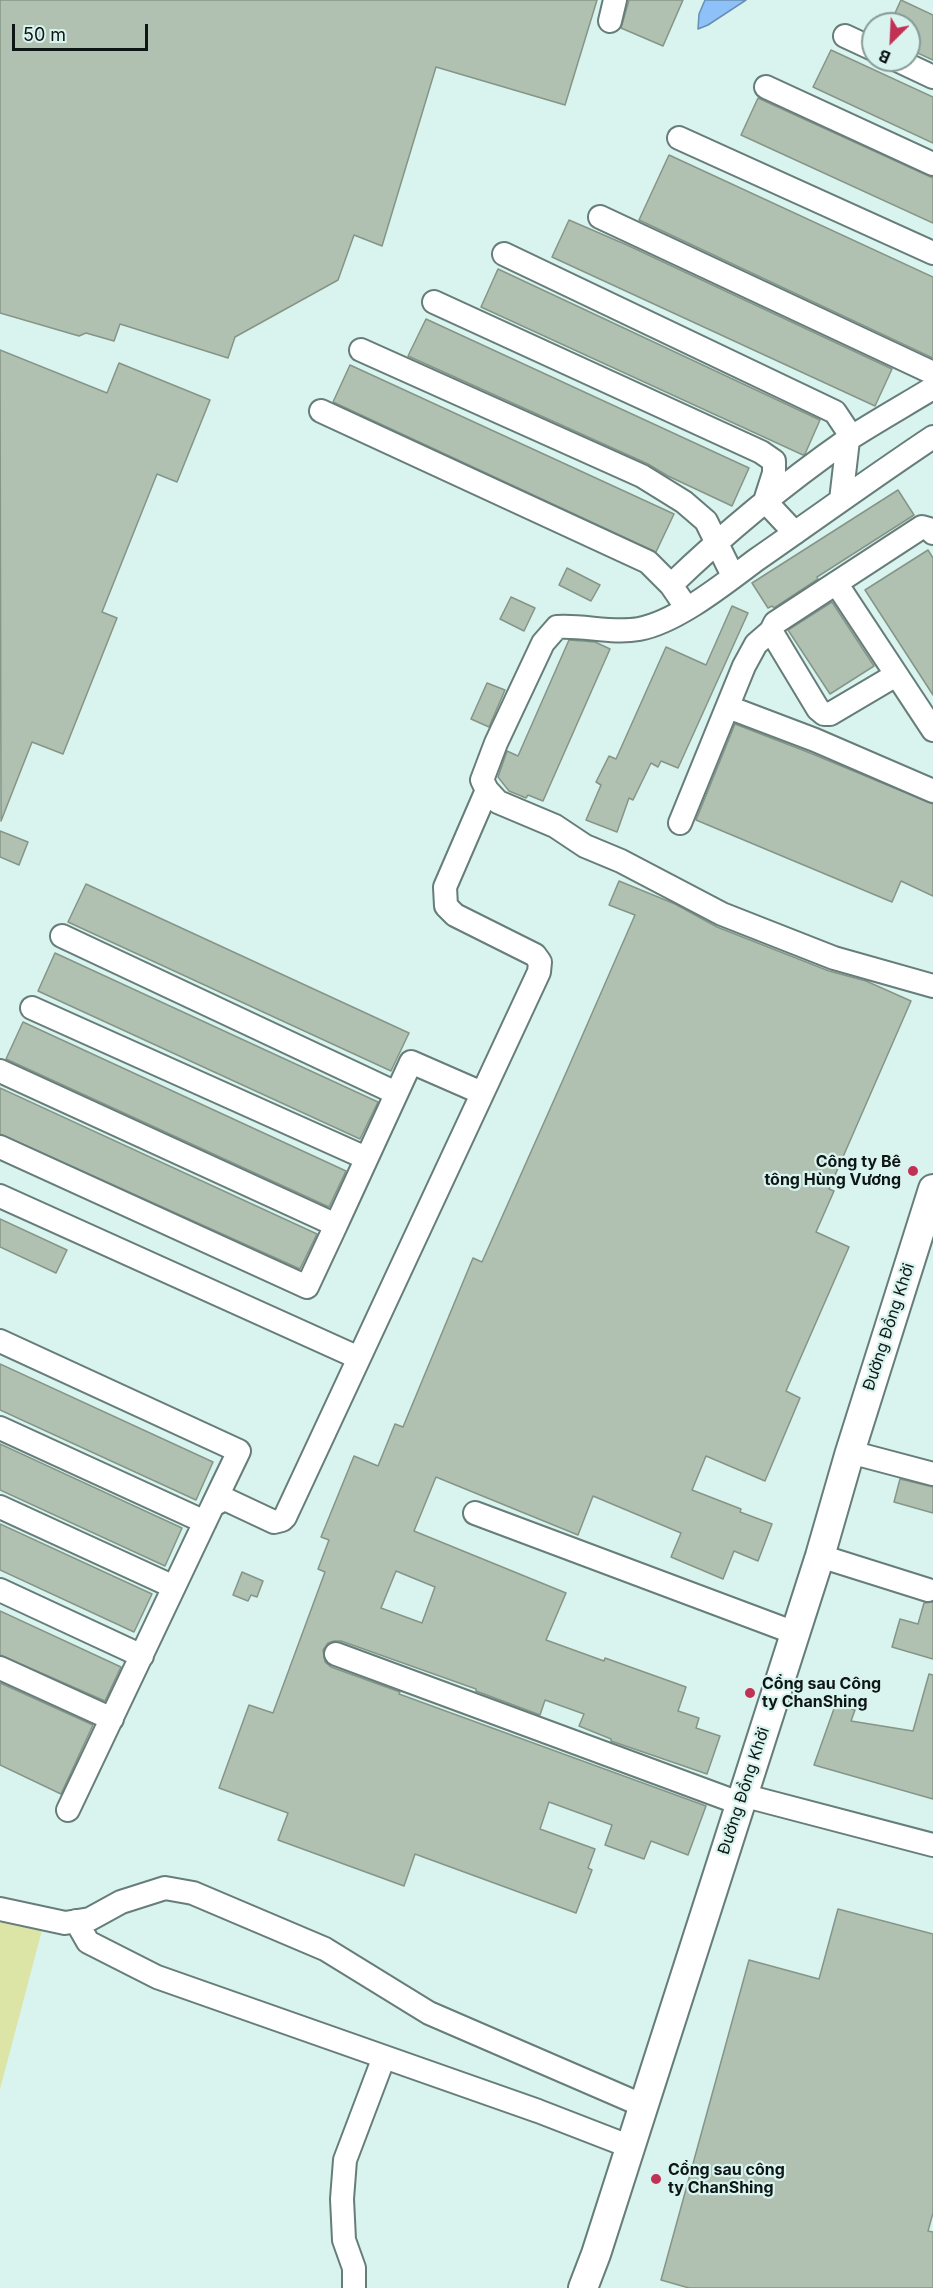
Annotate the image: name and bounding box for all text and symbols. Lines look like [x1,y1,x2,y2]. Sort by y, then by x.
scale bar [15,12,152,50]
north arrow [861,12,921,72]
text: 50 m [23,24,66,45]
text: B [876,45,893,68]
place label: Công ty Bê tông Hùng Vương [764,1152,901,1190]
marker: Công ty Bê tông Hùng Vương [906,1164,920,1178]
street label: Đường Đồng Khởi [859,1261,919,1393]
place label: Cổng sau Công ty ChanShing [762,1674,881,1712]
marker: Cổng sau Công ty ChanShing [743,1686,757,1700]
street label: Đường Đồng Khởi [714,1725,774,1857]
place label: Cổng sau công ty ChanShing [668,2160,785,2198]
marker: Cổng sau công ty ChanShing [649,2172,663,2186]

